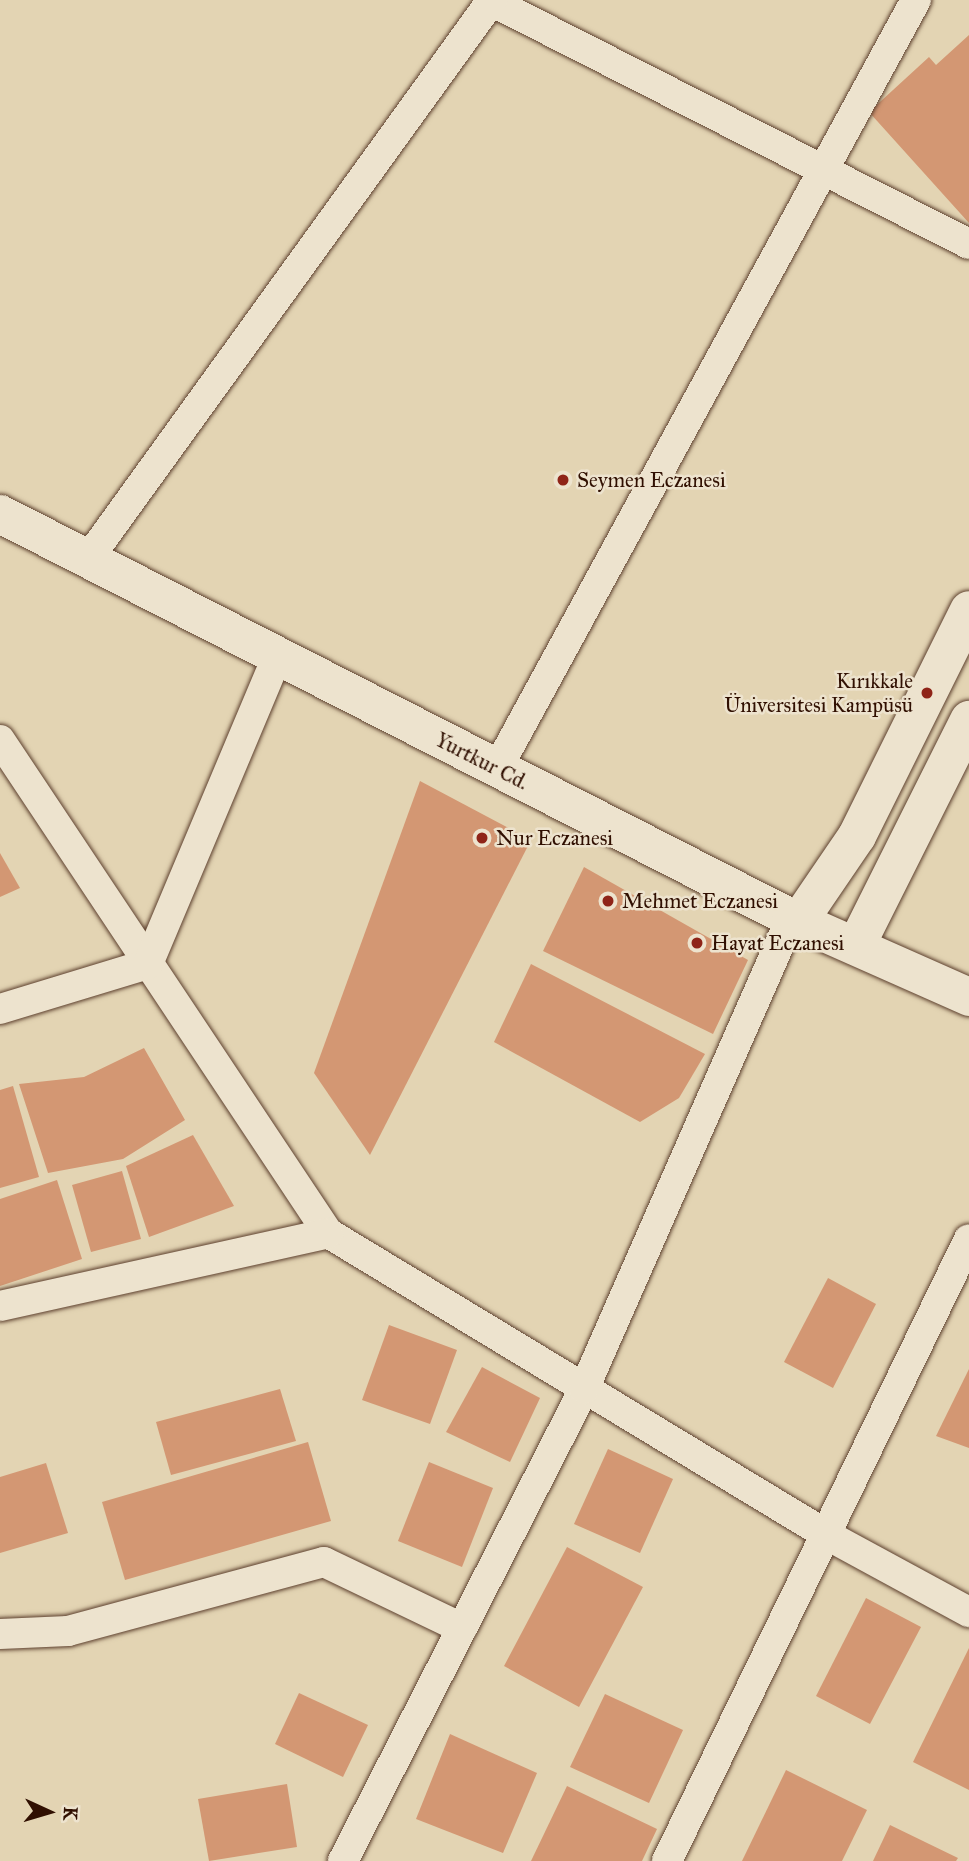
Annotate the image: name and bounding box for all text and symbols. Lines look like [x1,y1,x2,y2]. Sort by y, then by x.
place label: Seymen Eczanesi [577,467,726,493]
marker: Seymen Eczanesi [555,472,571,488]
place label: Kırıkkale Üniversitesi Kampüsü [724,668,913,718]
marker: Kırıkkale Üniversitesi Kampüsü [919,685,935,701]
street label: Yurtkur Cd. [431,727,533,795]
place label: Nur Eczanesi [496,825,613,851]
marker: Nur Eczanesi [474,830,490,846]
place label: Mehmet Eczanesi [622,888,778,914]
marker: Mehmet Eczanesi [600,893,616,909]
place label: Hayat Eczanesi [711,930,844,956]
marker: Hayat Eczanesi [689,935,705,951]
north arrow [14,1777,84,1847]
text: K [59,1806,82,1821]

